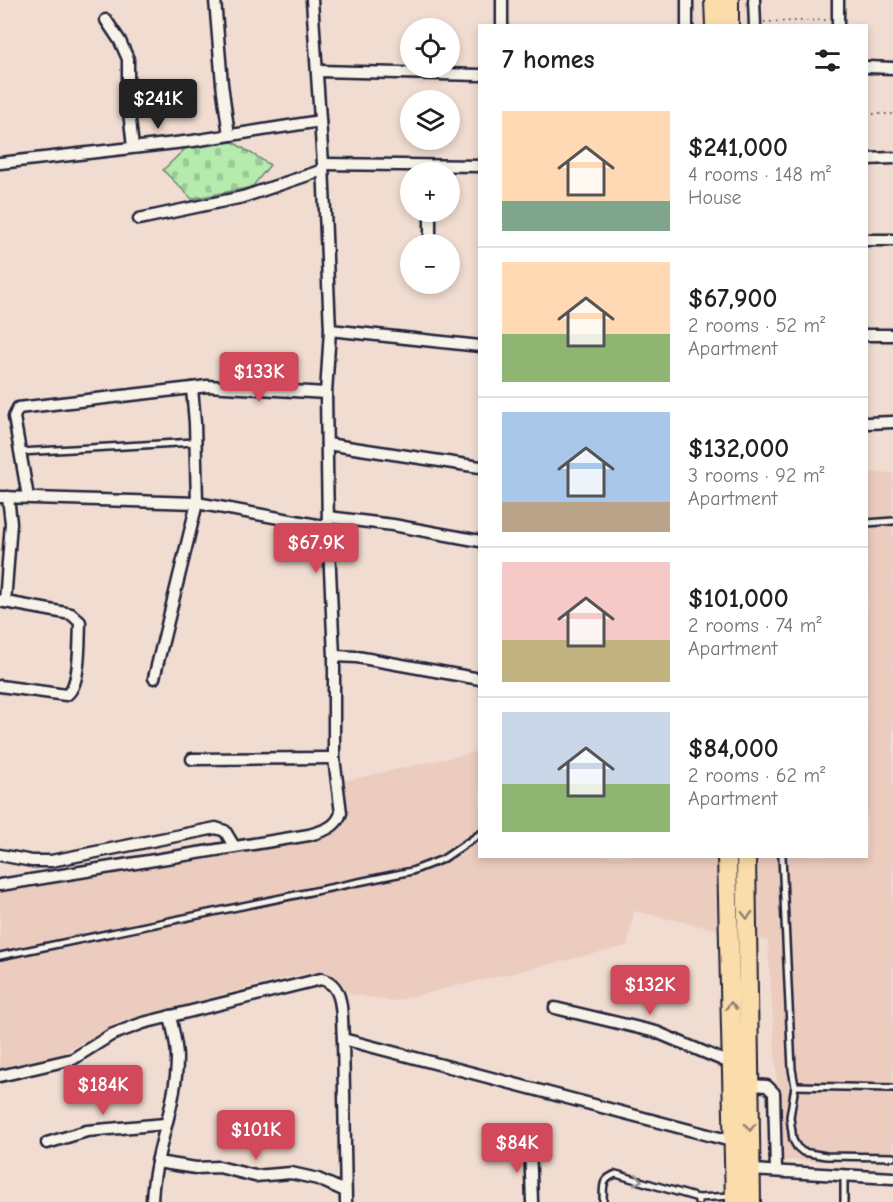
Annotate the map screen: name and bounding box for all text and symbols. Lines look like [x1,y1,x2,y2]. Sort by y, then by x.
map controls [400,18,460,294]
button: locate [400,18,460,78]
icon: filters [811,44,844,77]
text: 7 homes [502,45,595,75]
pin: $241K [116,79,200,130]
text: $241K [133,87,183,110]
button: layers [400,90,460,150]
text: $241,000 [688,133,788,163]
icon: home [550,135,622,207]
button: + [400,162,460,222]
text: 4 rooms · 148 m² [688,163,831,186]
text: House [688,186,742,209]
button: − [400,234,460,294]
text: $67,900 [688,284,777,314]
icon: home [550,286,622,358]
text: 2 rooms · 52 m² [688,314,825,337]
text: Apartment [688,337,778,360]
pin: $133K [217,352,301,403]
text: $133K [234,360,284,383]
text: $132,000 [688,434,789,464]
icon: home [550,436,622,508]
text: 3 rooms · 92 m² [688,464,825,487]
text: Apartment [688,487,778,510]
pin: $67.9K [267,523,365,574]
text: $67.9K [288,531,344,554]
text: $101,000 [688,584,789,614]
icon: home [550,586,622,658]
text: 2 rooms · 74 m² [688,614,821,637]
text: Apartment [688,637,778,660]
text: $84,000 [688,734,779,764]
icon: home [550,736,622,808]
text: 2 rooms · 62 m² [688,764,825,787]
text: Apartment [688,787,778,810]
one-way arrow [741,910,753,919]
pin: $132K [608,965,692,1016]
text: $132K [625,973,675,996]
one-way arrow [724,1001,737,1010]
pin: $184K [61,1065,145,1116]
text: $184K [78,1073,128,1096]
pin: $101K [214,1110,298,1161]
text: $101K [231,1118,281,1141]
pin: $84K [481,1123,553,1174]
one-way arrow [744,1123,756,1132]
text: $84K [496,1131,538,1154]
one-way arrow [632,1173,643,1185]

